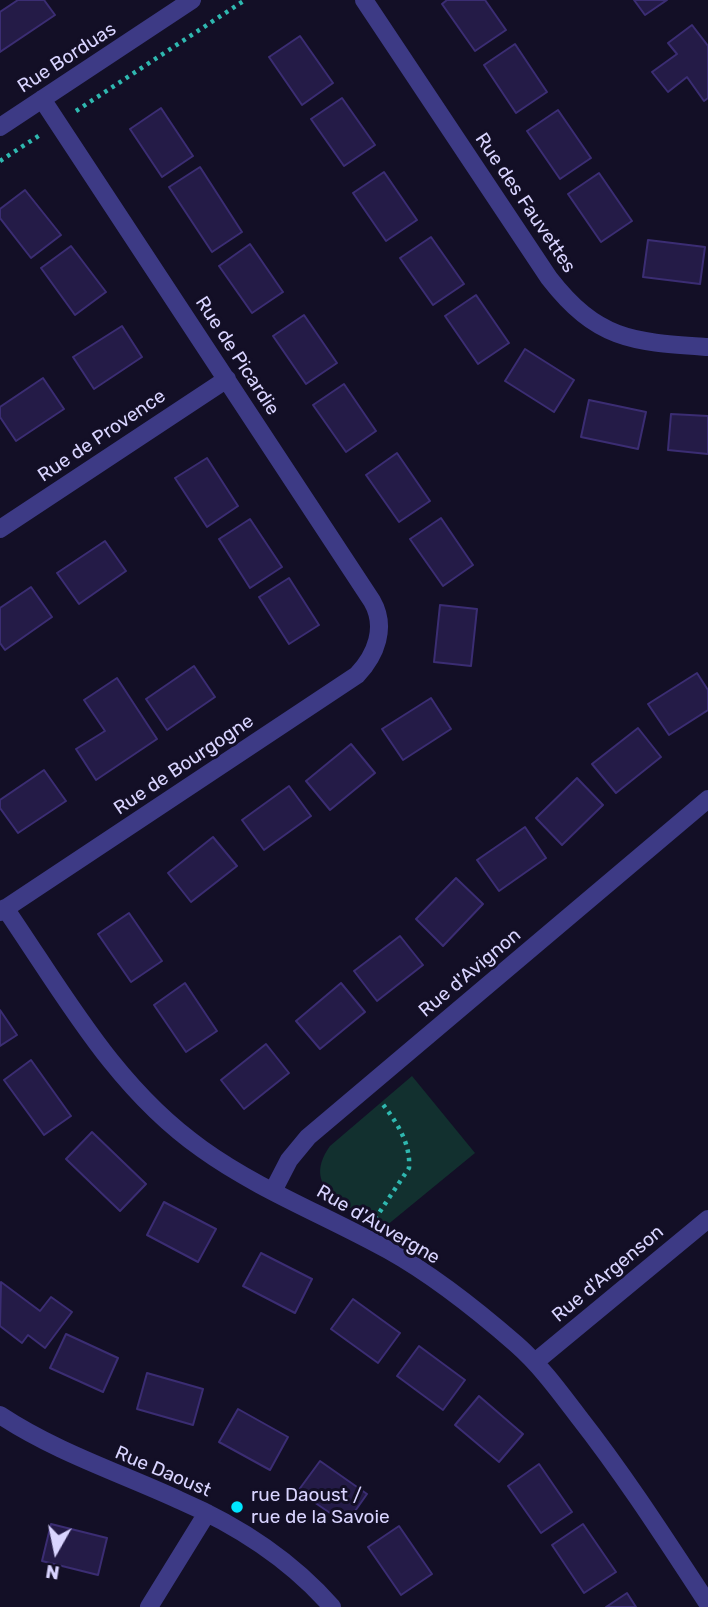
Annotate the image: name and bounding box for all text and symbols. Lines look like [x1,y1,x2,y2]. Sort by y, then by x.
street label: Rue Borduas [14,18,120,98]
street label: Rue des Fauvettes [470,129,580,277]
street label: Rue de Picardie [190,292,284,420]
street label: Rue de Provence [34,385,170,487]
street label: Rue de Bourgogne [110,710,258,820]
street label: Rue d'Avignon [414,924,526,1022]
street label: Rue d'Auvergne [312,1180,444,1270]
street label: Rue d'Argenson [548,1221,668,1327]
street label: Rue Daoust [112,1442,214,1502]
place label: rue Daoust / rue de la Savoie [251,1485,390,1529]
marker: rue Daoust / rue de la Savoie [229,1499,245,1515]
north arrow [21,1516,91,1586]
text: N [44,1560,61,1585]

